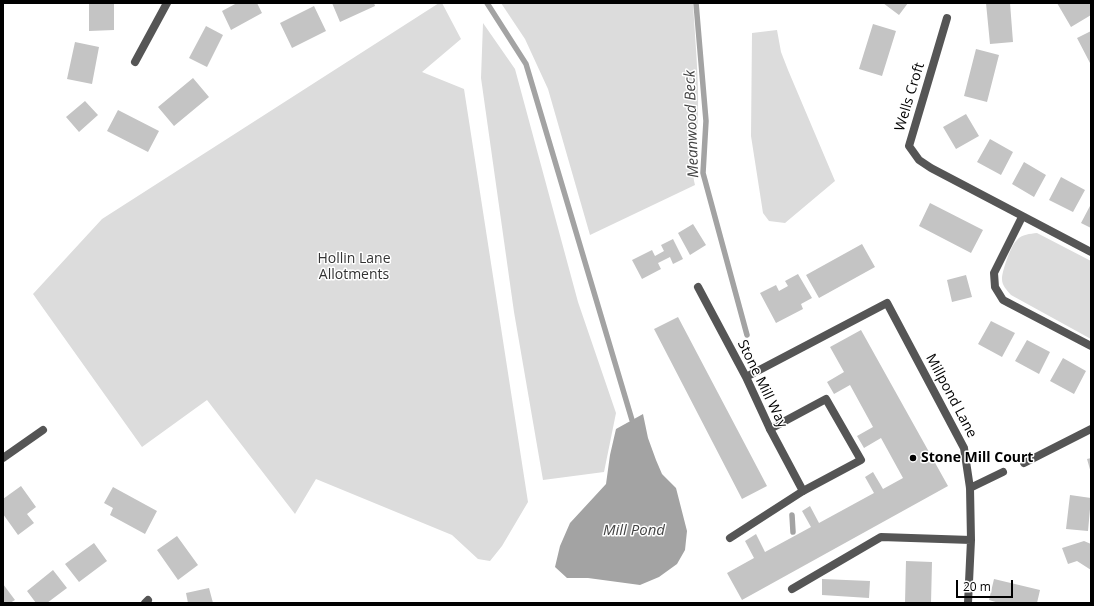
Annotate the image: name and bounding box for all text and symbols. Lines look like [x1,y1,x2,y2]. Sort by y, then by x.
street label: Wells Croft [892,61,928,133]
water label: Meanwood Beck [681,70,703,178]
park label: Hollin Lane Allotments [317,251,391,284]
street label: Stone Mill Way [733,337,791,431]
street label: Millpond Lane [922,351,980,441]
place label: Stone Mill Court [921,450,1033,466]
marker: Stone Mill Court [908,453,918,463]
water label: Mill Pond [603,522,665,540]
scale bar [958,572,1015,598]
text: 20 m [963,578,991,595]

